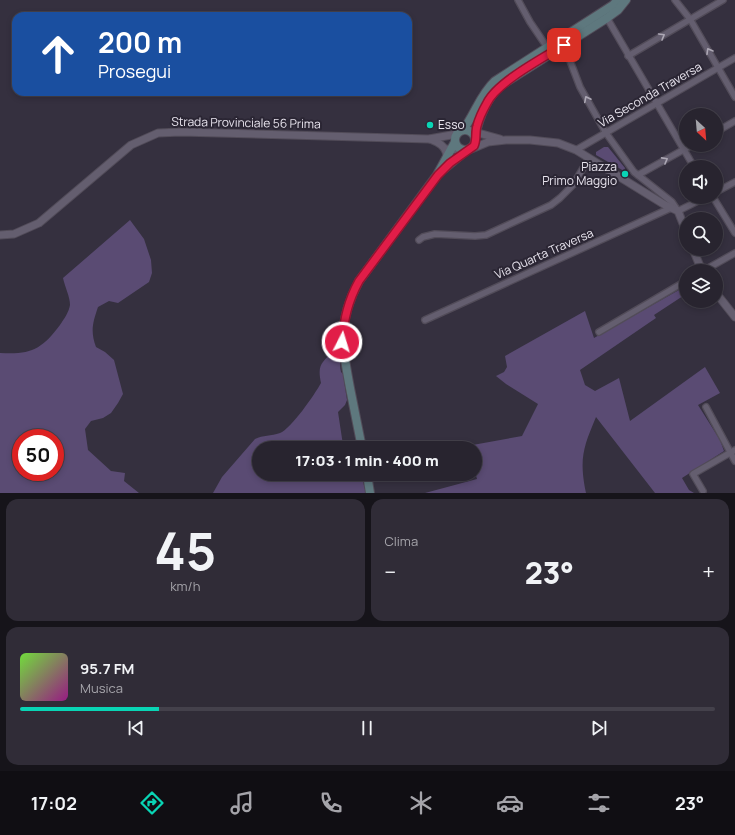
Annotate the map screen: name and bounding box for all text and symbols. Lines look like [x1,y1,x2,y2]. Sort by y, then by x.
text: 200 m [98,23,182,61]
icon: ahead [32,28,84,80]
pin [547,28,581,62]
icon: arrive [553,34,575,56]
one-way arrow [658,34,665,41]
one-way arrow [706,48,713,55]
street label: Via Seconda Traversa [595,58,705,131]
text: Prosegui [98,59,171,83]
one-way arrow [584,96,591,103]
north arrow [679,108,723,152]
map controls [679,108,723,308]
street label: Strada Provinciale 56 Prima [171,113,321,132]
place label: Esso [438,116,465,133]
marker: Esso [425,120,435,130]
place label: Piazza Primo Maggio [542,158,617,189]
one-way arrow [661,158,668,165]
button: sound [679,160,723,204]
marker: Piazza Primo Maggio [620,169,630,179]
button: search [679,212,723,256]
street label: Via Quarta Traversa [492,224,596,283]
button: layers [679,264,723,308]
position arrow [321,321,363,363]
speed limit sign: 50 [12,429,64,481]
text: 17:03 · 1 min · 400 m [295,450,439,471]
text: 45 [154,515,216,586]
text: Clima [385,532,418,550]
text: 23° [525,552,574,593]
text: − [385,557,396,587]
text: + [702,557,715,587]
text: km/h [170,577,200,595]
text: 95.7 FM [80,658,134,679]
text: Musica [80,679,123,697]
icon: previous [125,717,147,739]
icon: pause [356,717,378,739]
icon: next [588,717,610,739]
icon: directions [138,789,166,817]
icon: music [228,789,256,817]
icon: phone [317,789,345,817]
icon: climate [407,789,435,817]
icon: car [496,789,524,817]
icon: filters [585,789,613,817]
text: 17:02 [31,791,77,815]
text: 23° [675,791,704,815]

